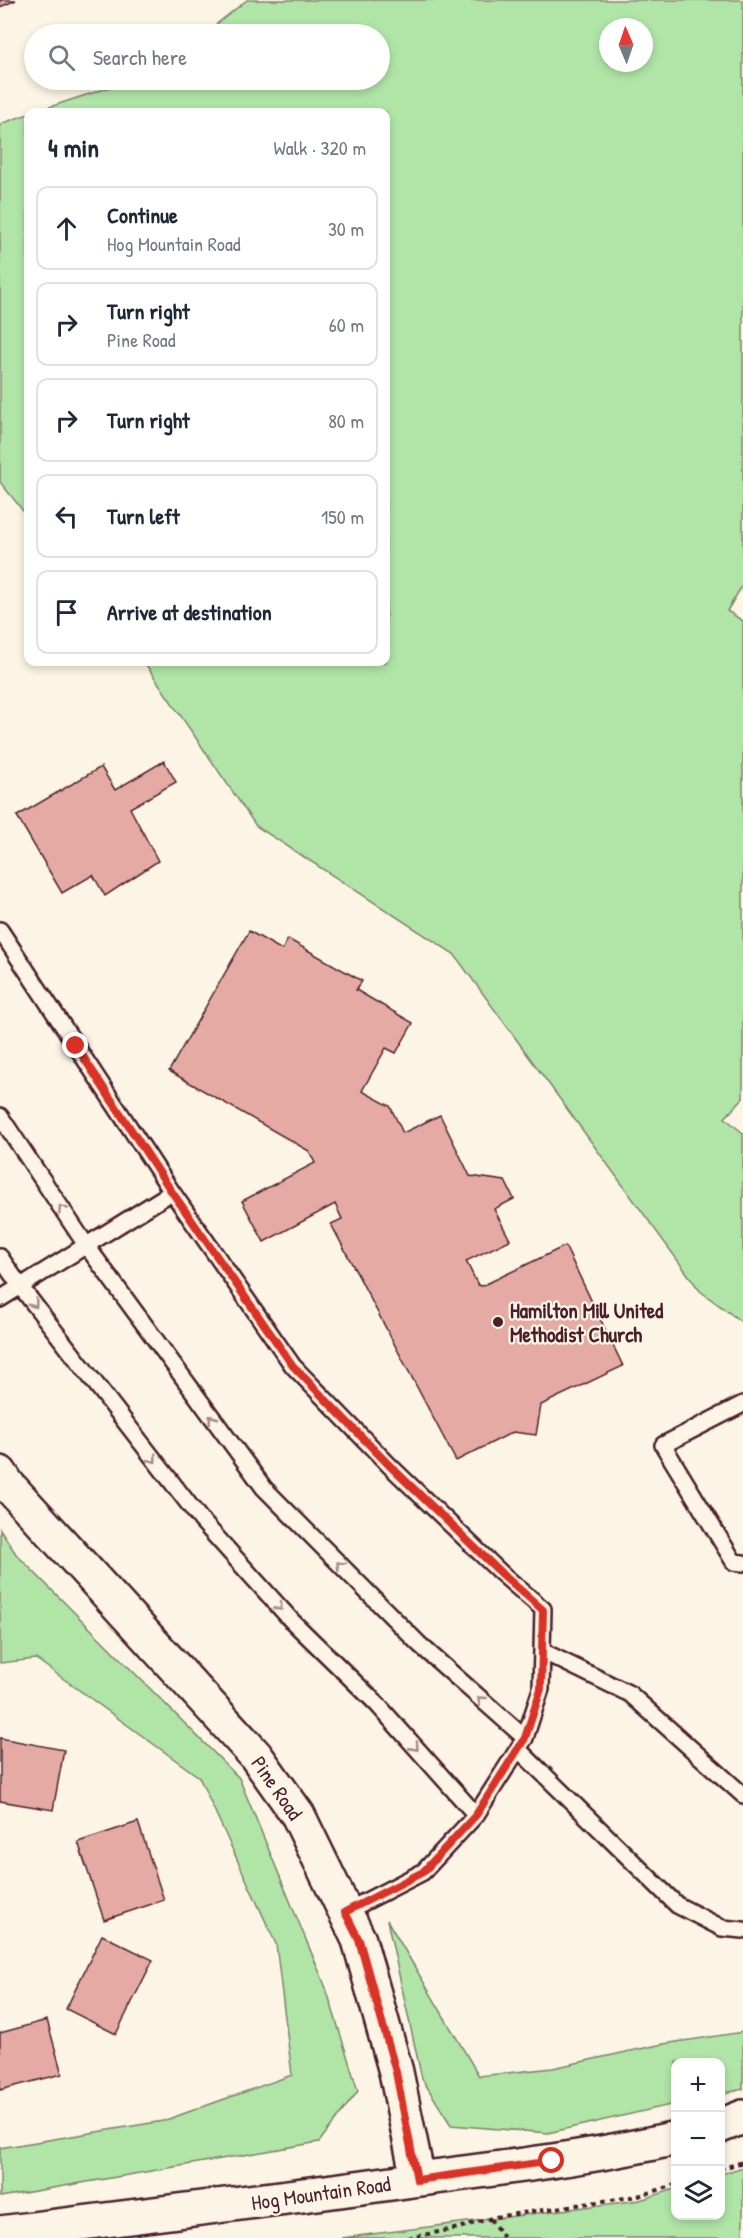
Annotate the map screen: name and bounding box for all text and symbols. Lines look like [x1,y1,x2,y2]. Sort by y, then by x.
north arrow [599,18,653,72]
search box [24,24,390,90]
icon: search [45,41,78,74]
text: Search here [93,42,187,72]
text: 4 min [48,130,99,165]
text: Walk · 320 m [274,134,366,161]
text: Continue [107,200,178,230]
icon: ahead [50,212,83,245]
text: 30 m [328,215,364,242]
text: Hog Mountain Road [107,230,241,257]
text: Turn right [107,296,190,326]
icon: right [50,308,83,341]
text: 60 m [329,311,364,338]
text: Pine Road [107,326,175,353]
icon: right [50,404,83,437]
text: Turn right [107,405,190,435]
text: 80 m [328,407,364,434]
icon: left [50,500,83,533]
text: Turn left [107,501,180,531]
text: 150 m [321,503,364,530]
icon: arrive [50,596,83,629]
text: Arrive at destination [107,597,272,627]
route end [62,1032,88,1058]
one-way arrow [58,1205,69,1216]
place label: Hamilton Mill United Methodist Church [510,1296,664,1349]
one-way arrow [26,1298,37,1309]
marker: Hamilton Mill United Methodist Church [491,1315,505,1329]
one-way arrow [209,1414,220,1425]
one-way arrow [145,1452,156,1463]
one-way arrow [337,1562,348,1573]
one-way arrow [272,1600,283,1611]
one-way arrow [477,1696,488,1707]
one-way arrow [408,1740,419,1750]
street label: Pine Road [245,1750,309,1826]
map controls [671,2058,725,2220]
button: + [671,2058,725,2112]
button: − [671,2112,725,2166]
route start [538,2147,564,2173]
button: layers [671,2166,725,2220]
street label: Hog Mountain Road [250,2169,392,2217]

